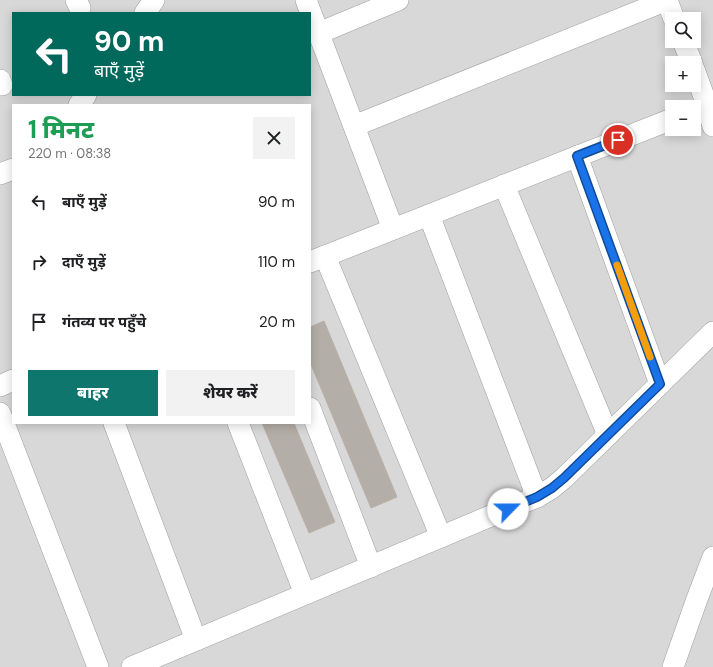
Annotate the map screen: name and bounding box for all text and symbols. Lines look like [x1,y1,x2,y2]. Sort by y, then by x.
map controls [665,12,701,136]
button: search [665,12,701,48]
text: 90 m [94,23,164,60]
icon: left [28,28,80,80]
button: + [665,56,701,92]
text: बाएँ मुड़ें [94,59,144,83]
button: − [665,100,701,136]
text: 1 मिनट [28,114,94,145]
button: close [253,117,295,159]
pin [601,123,635,157]
icon: arrive [607,129,629,151]
text: 220 m · 08:38 [28,145,111,162]
icon: left [28,191,50,213]
text: बाएँ मुड़ें [62,192,107,212]
text: 90 m [258,192,295,212]
icon: right [28,251,50,273]
text: दाएँ मुड़ें [62,252,106,272]
text: 110 m [258,252,295,272]
icon: arrive [28,311,50,333]
text: गंतव्य पर पहुँचे [62,312,146,332]
text: 20 m [259,312,295,332]
button: बाहर [28,370,158,416]
button: शेयर करें [166,370,295,416]
position arrow [487,488,529,530]

